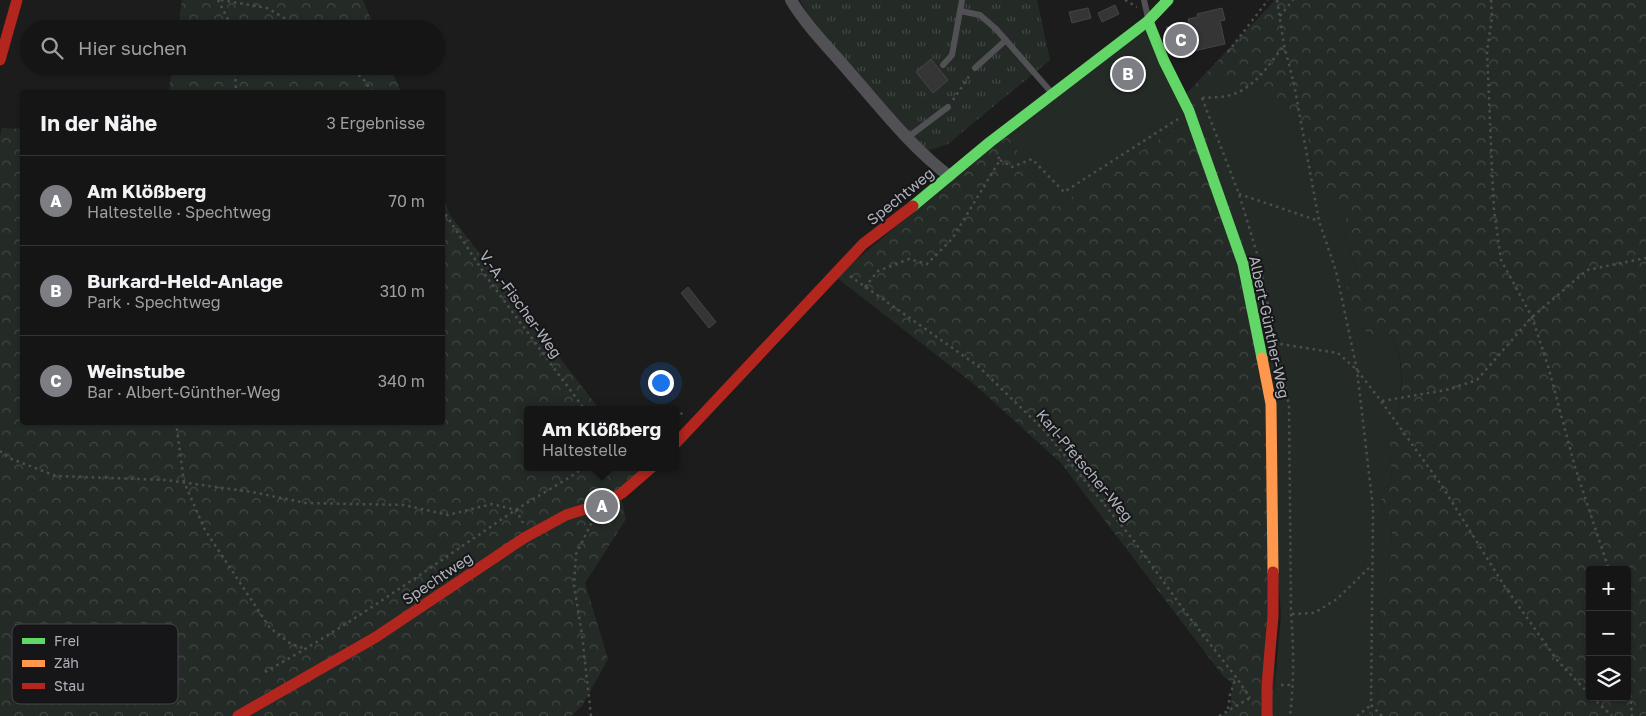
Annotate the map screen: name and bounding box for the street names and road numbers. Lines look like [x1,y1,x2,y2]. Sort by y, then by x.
street label: Spechtweg [863,164,937,228]
street label: V.-A.-Fischer-Weg [476,247,566,361]
street label: Albert-Günther-Weg [1246,254,1294,400]
street label: Karl-Pfetscher-Weg [1033,405,1137,525]
street label: Spechtweg [398,548,476,608]

